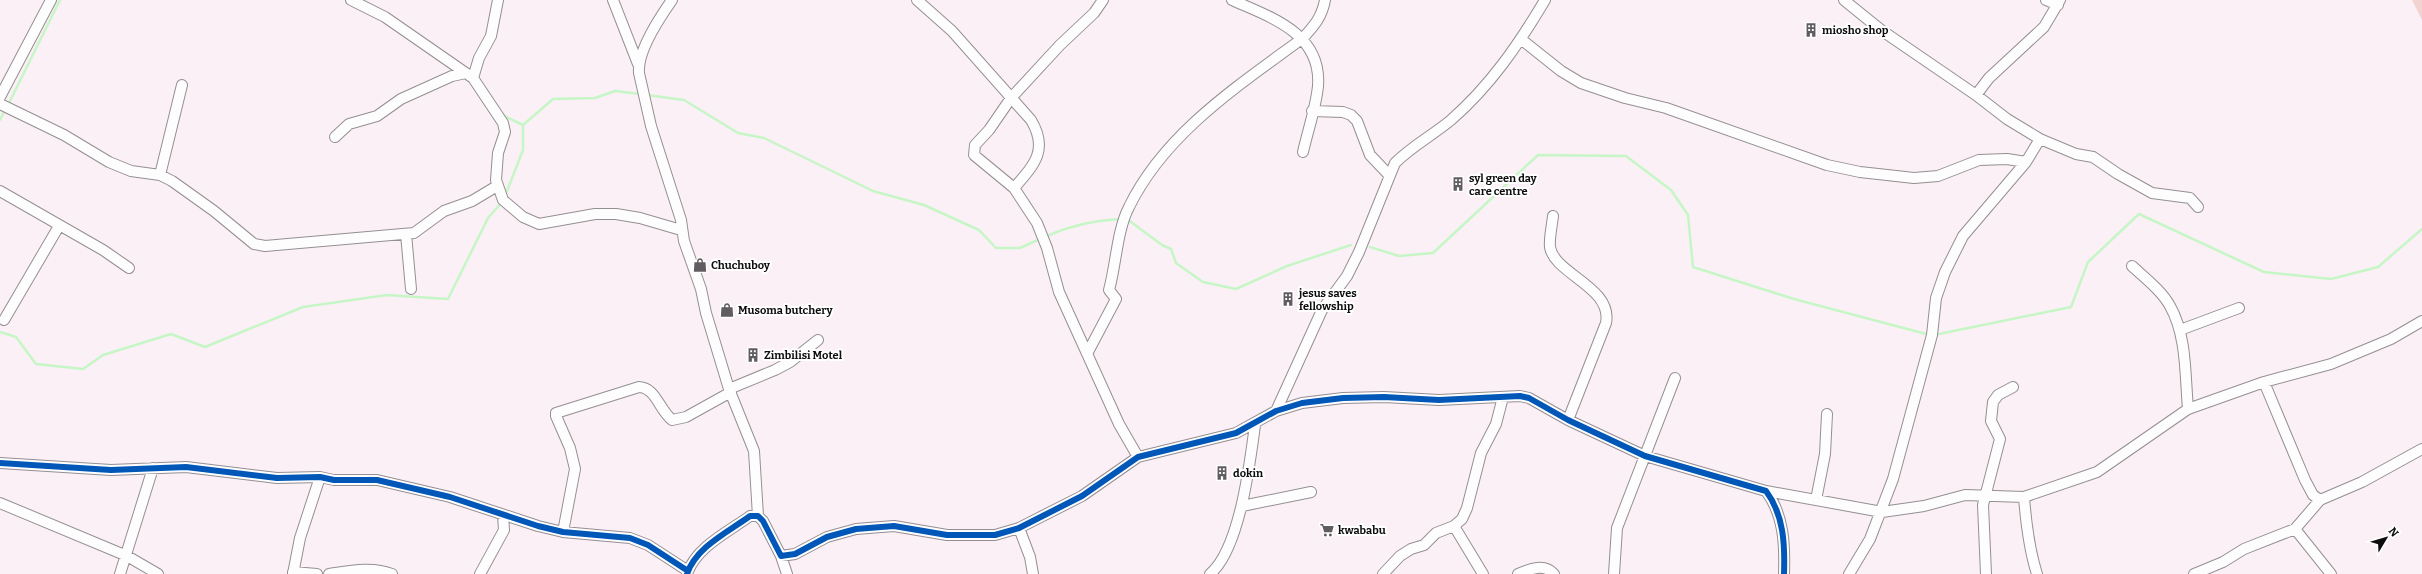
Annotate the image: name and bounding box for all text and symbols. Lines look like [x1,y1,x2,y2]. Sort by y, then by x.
building icon: miosho shop [1803,22,1819,38]
place label: miosho shop [1822,24,1889,37]
place label: syl green day care centre [1469,172,1538,198]
building icon: syl green day care centre [1450,176,1466,192]
shop icon: Chuchuboy [692,257,708,273]
place label: Chuchuboy [711,259,771,272]
place label: jesus saves fellowship [1298,287,1357,313]
building icon: jesus saves fellowship [1280,291,1296,307]
shop icon: Musoma butchery [719,302,735,318]
place label: Musoma butchery [738,304,834,317]
building icon: Zimbilisi Motel [745,347,761,363]
place label: Zimbilisi Motel [764,349,843,362]
building icon: dokin [1214,465,1230,481]
place label: dokin [1233,467,1263,480]
north arrow [2366,518,2406,558]
supermarket icon: kwababu [1319,522,1335,538]
place label: kwababu [1338,524,1386,537]
text: N [2386,525,2402,540]

